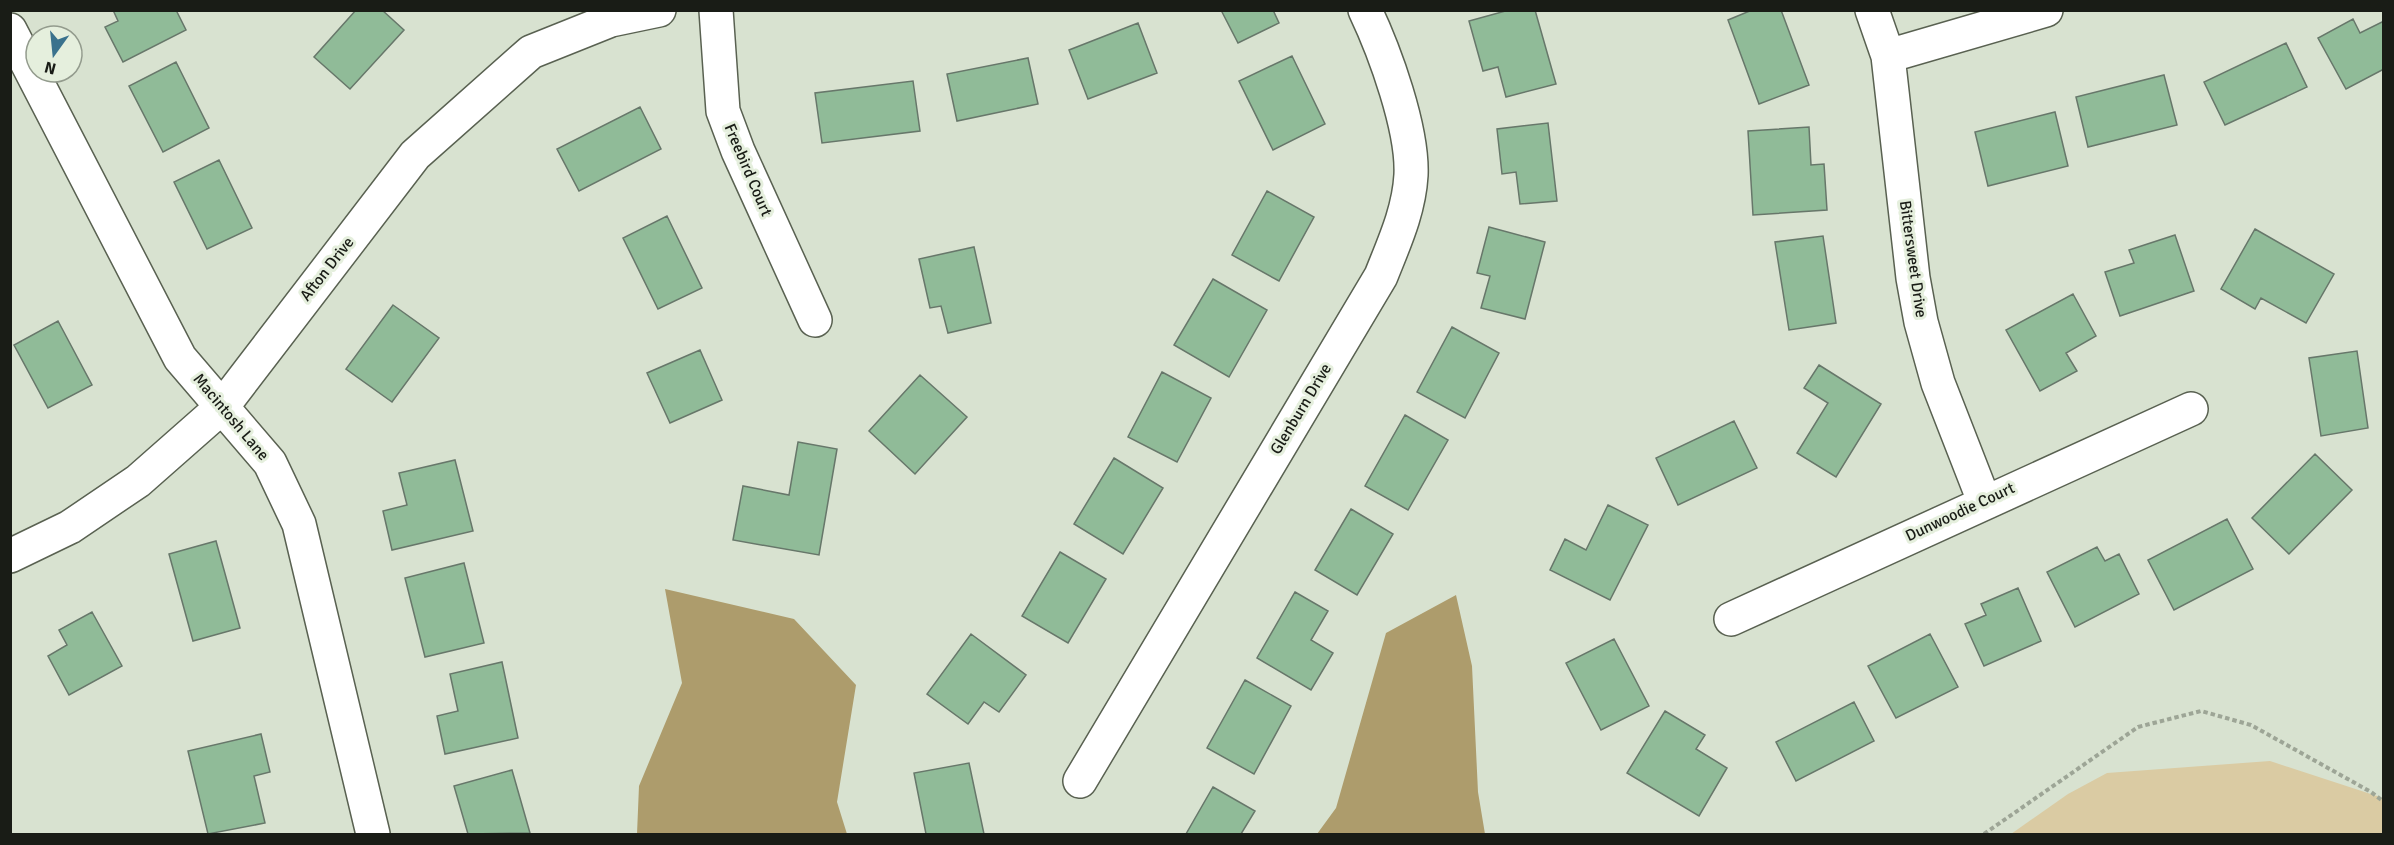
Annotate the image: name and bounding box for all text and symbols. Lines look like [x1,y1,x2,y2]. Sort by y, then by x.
north arrow [24,24,84,84]
text: N [42,56,58,79]
street label: Freebird Court [720,121,777,220]
street label: Bittersweet Drive [1895,199,1931,319]
street label: Afton Drive [296,233,358,305]
street label: Glenburn Drive [1266,360,1336,458]
street label: Macintosh Lane [189,369,273,465]
street label: Dunwoodie Court [1902,478,2018,546]

